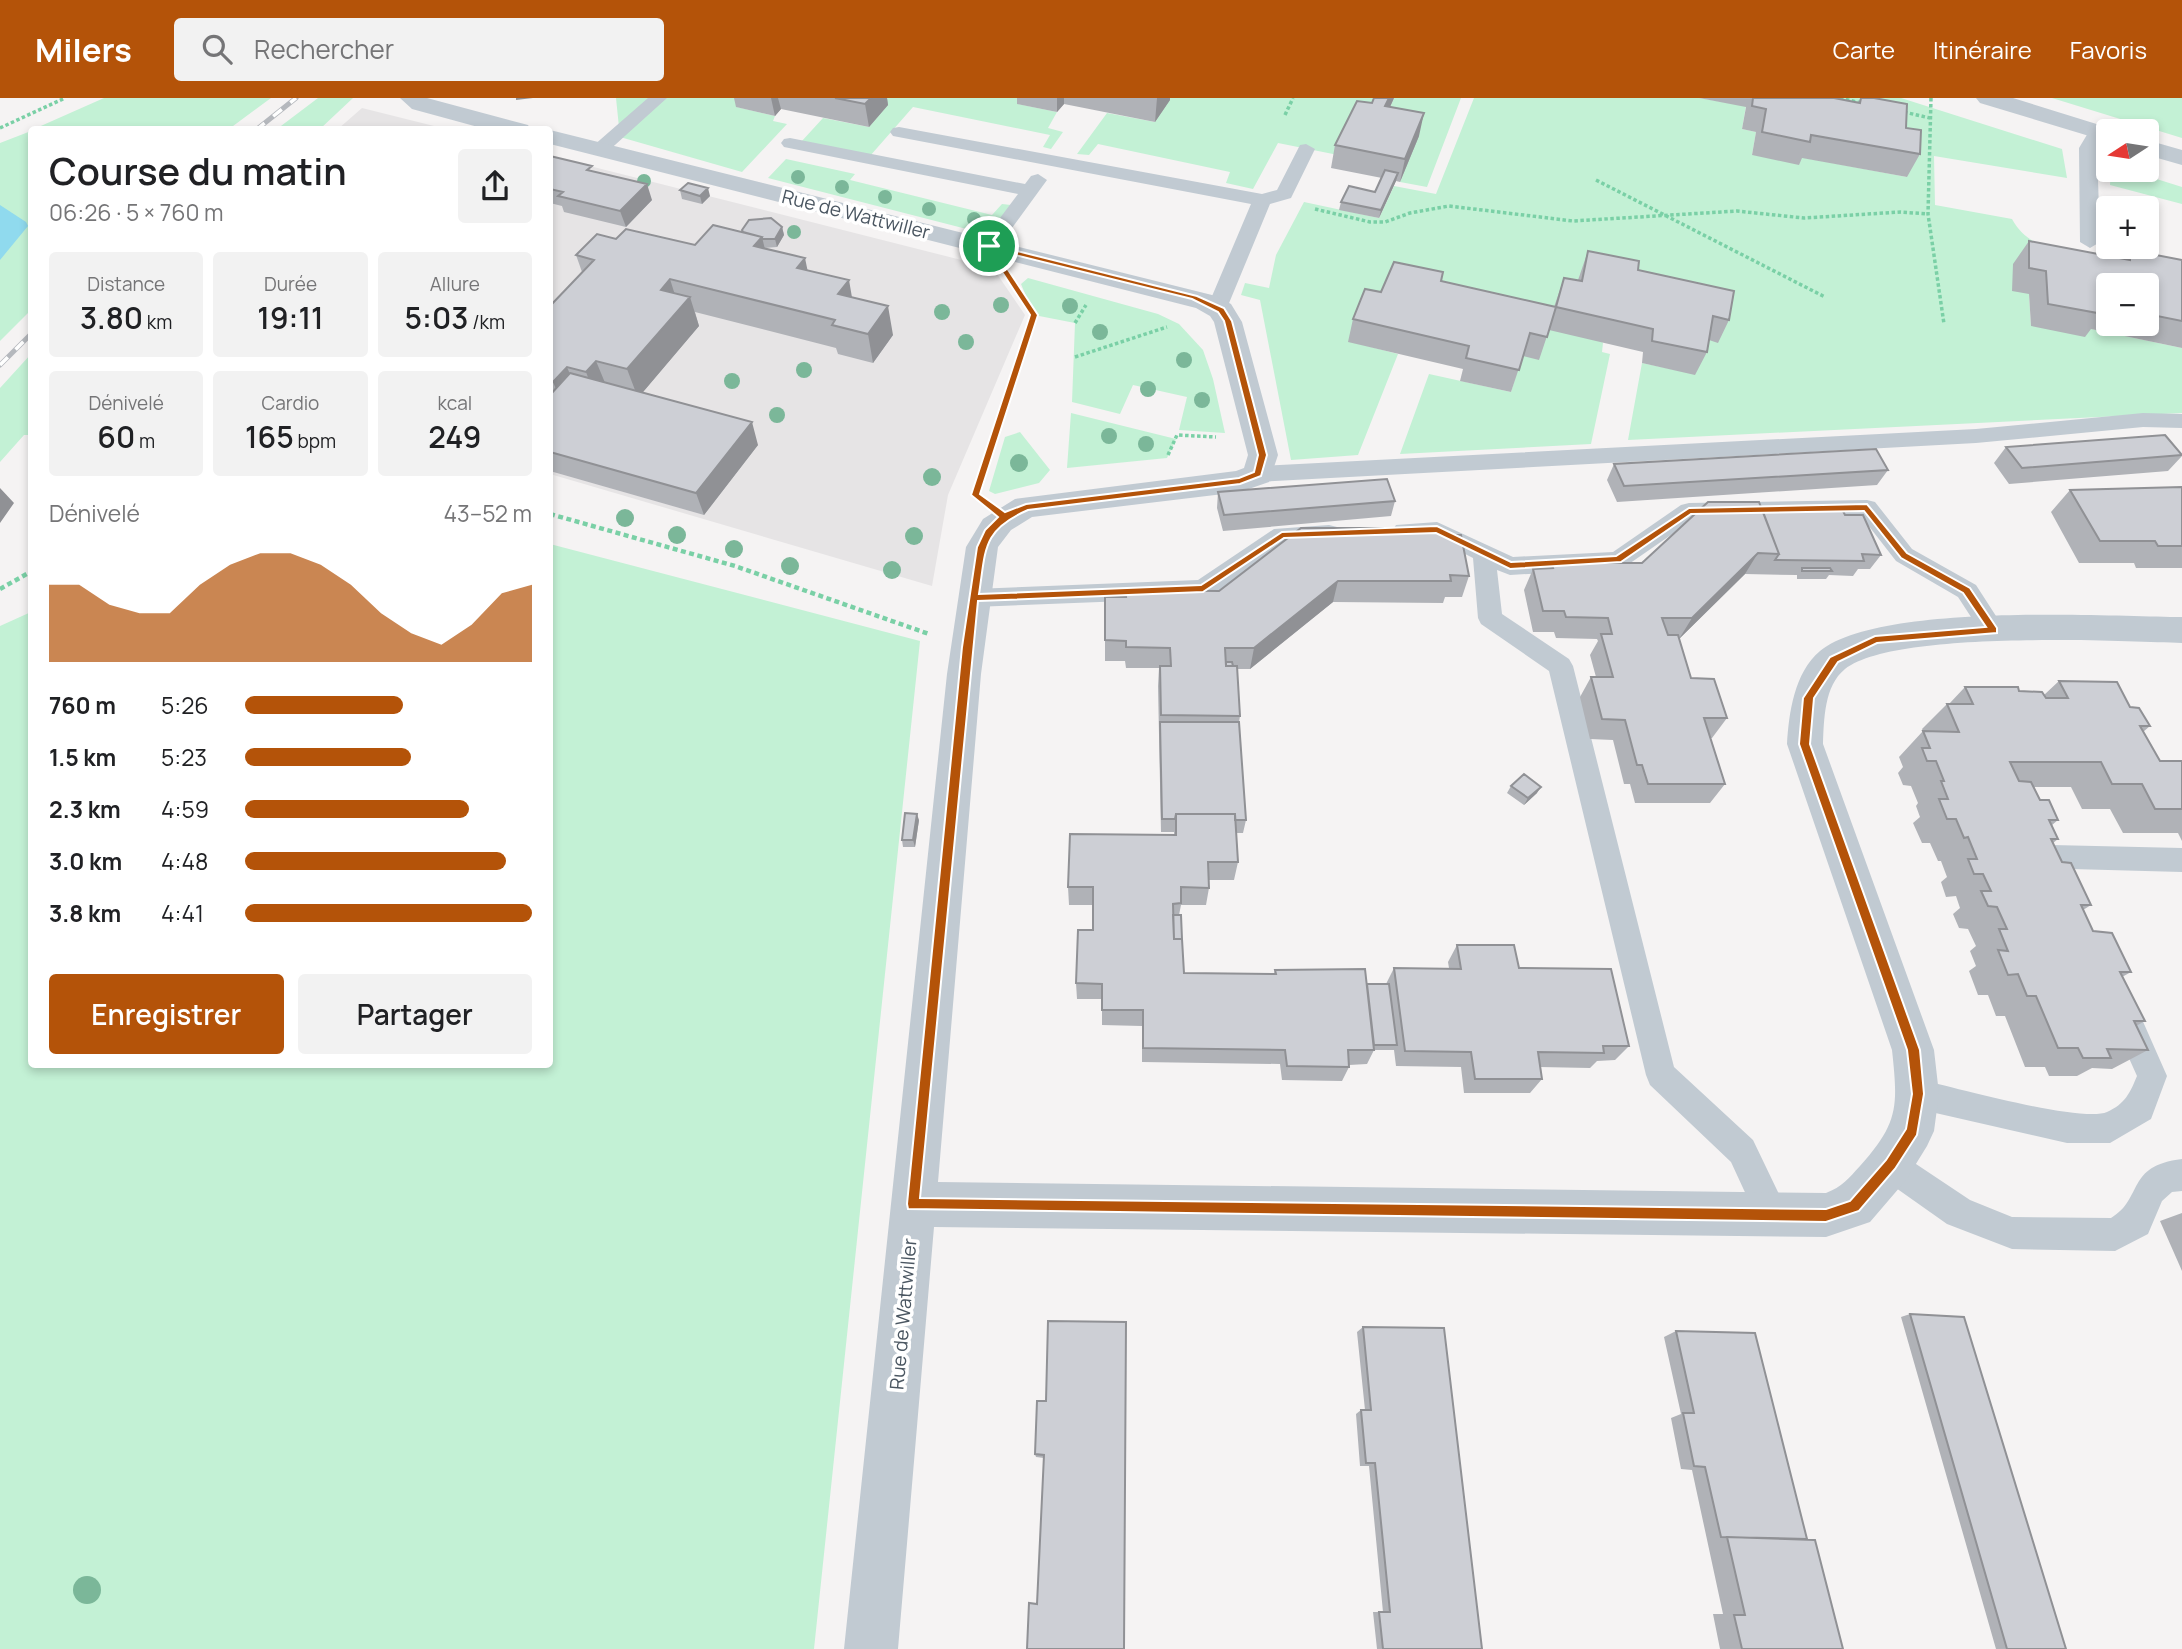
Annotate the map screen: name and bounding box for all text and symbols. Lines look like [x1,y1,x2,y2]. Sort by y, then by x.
search box [174,18,664,81]
text: Milers [35,27,132,72]
icon: search [198,30,236,68]
text: Rechercher [254,31,394,67]
text: Carte [1833,33,1895,66]
text: Itinéraire [1933,33,2032,66]
text: Favoris [2070,33,2147,66]
north arrow [2096,119,2160,182]
map controls [2096,119,2159,336]
text: Course du matin [49,144,347,196]
button: share [458,149,532,223]
street label: Rue de Wattwiller [779,183,933,245]
text: 06:26 · 5 × 760 m [49,196,224,228]
button: + [2096,196,2159,259]
pin [959,216,1019,276]
icon: arrive [970,227,1008,265]
text: Distance [87,271,165,297]
text: Durée [264,271,317,297]
text: Allure [430,271,480,297]
button: − [2096,273,2159,336]
text: 3.80 [80,297,143,338]
text: 19:11 [257,297,324,338]
text: 5:03 [405,297,468,338]
text: km [143,309,172,335]
text: /km [468,309,505,335]
text: Dénivelé [89,390,164,416]
text: Cardio [262,390,319,416]
text: kcal [437,390,472,416]
text: 60 [97,416,135,457]
text: 165 [245,416,294,457]
text: 249 [428,416,481,457]
text: m [135,428,155,454]
text: bpm [294,428,336,454]
text: Dénivelé [49,497,140,529]
text: 43–52 m [443,497,532,529]
text: 760 m [49,689,116,721]
text: 5:26 [161,689,209,721]
text: 1.5 km [49,741,116,773]
text: 5:23 [161,741,207,773]
text: 2.3 km [49,793,121,825]
text: 4:59 [161,793,209,825]
text: 3.0 km [49,845,122,877]
text: 4:48 [161,845,208,877]
text: 3.8 km [49,897,121,929]
text: 4:41 [161,897,204,929]
button: Enregistrer [49,974,284,1054]
button: Partager [298,974,532,1054]
street label: Rue de Wattwiller [883,1237,923,1391]

